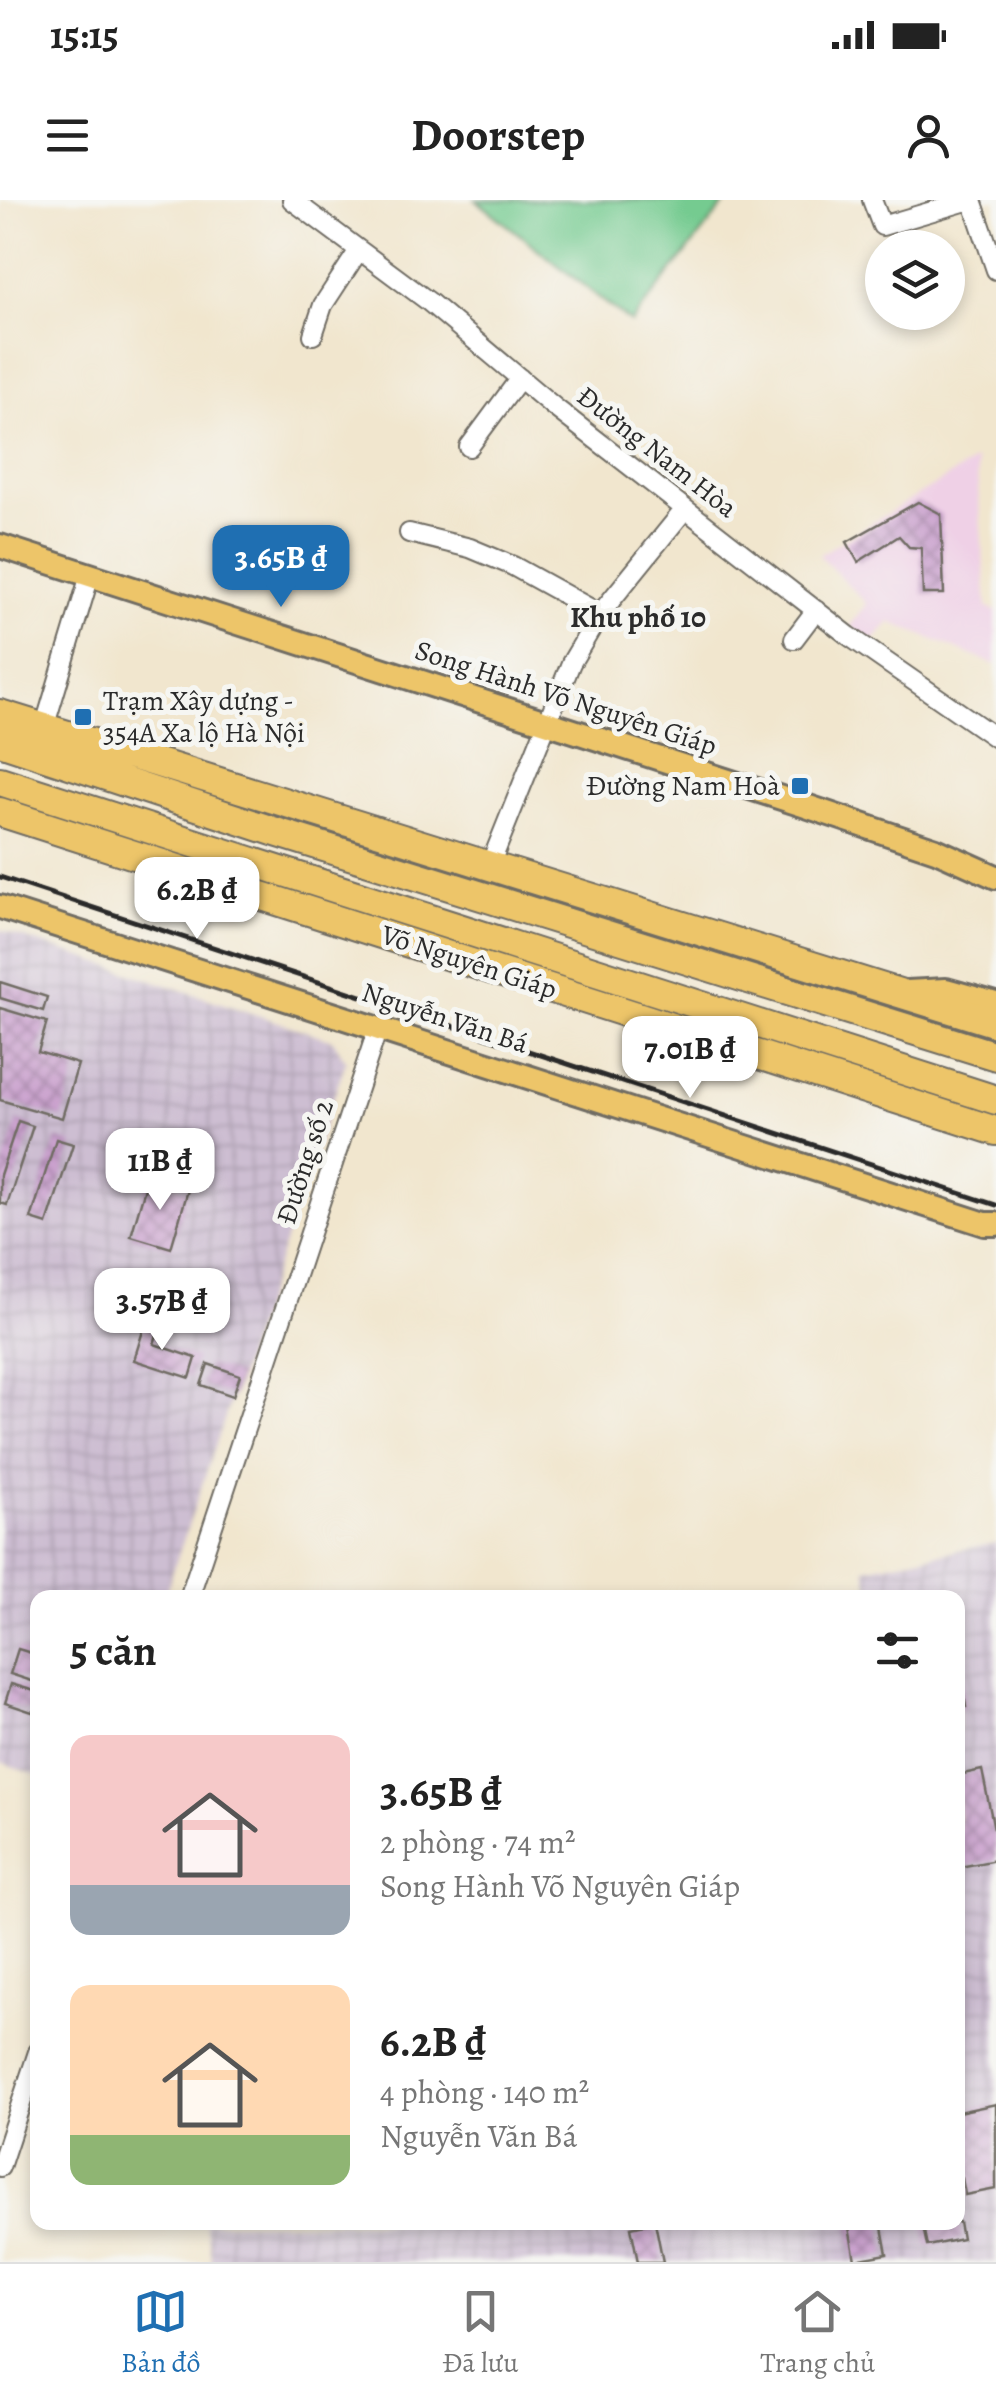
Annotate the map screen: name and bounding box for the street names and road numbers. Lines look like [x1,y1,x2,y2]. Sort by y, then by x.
street label: Đường Nam Hòa [569,377,745,527]
street label: Song Hành Võ Nguyên Giáp [410,631,722,765]
street label: Võ Nguyên Giáp [375,915,562,1008]
street label: Nguyễn Văn Bá [357,973,533,1063]
street label: Đường số 2 [267,1095,343,1229]

